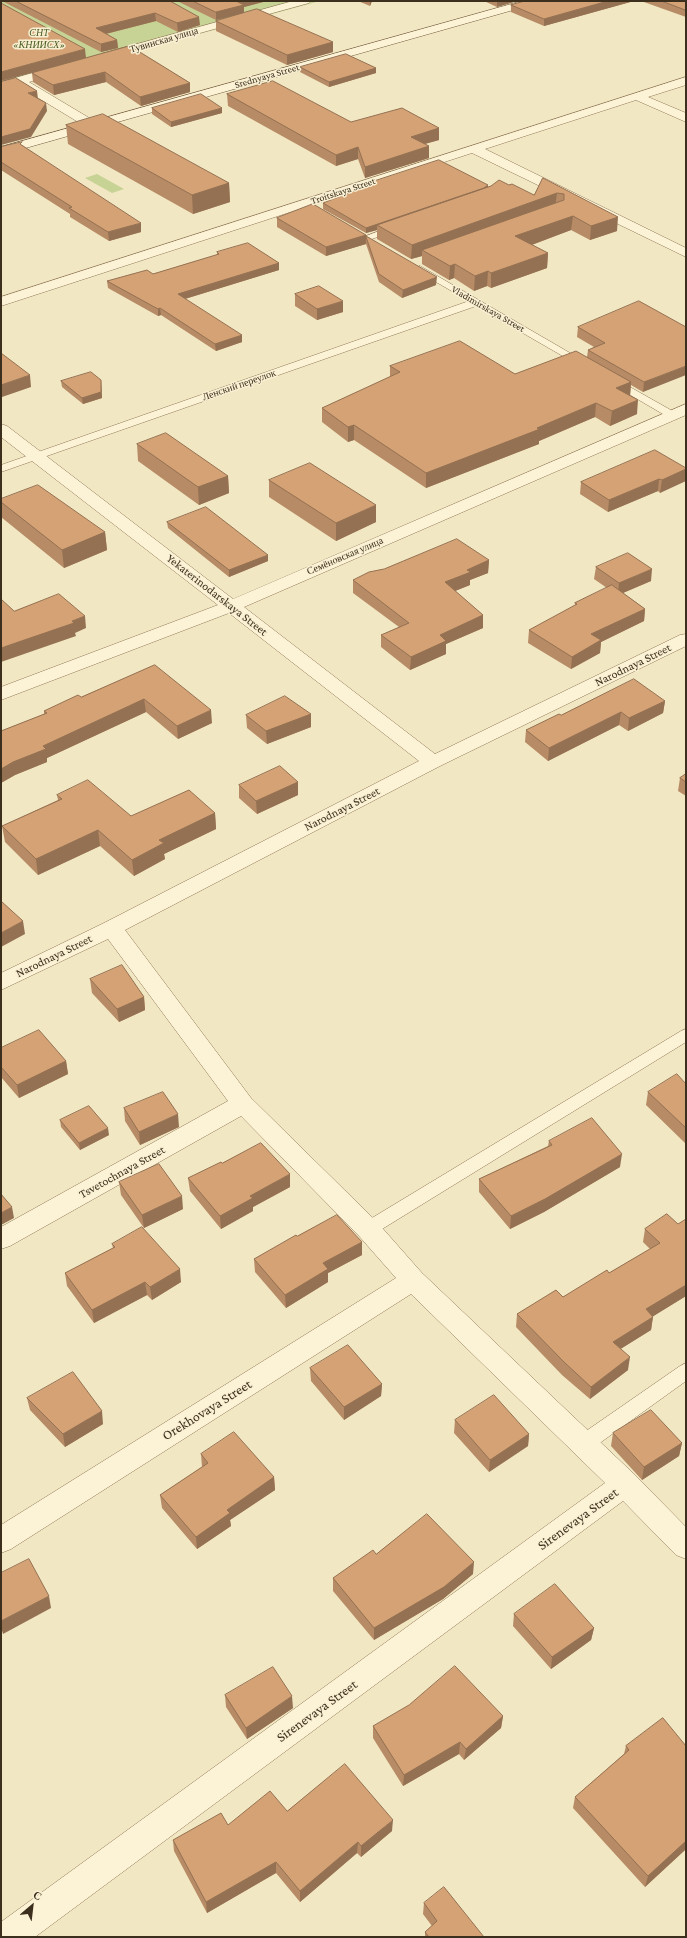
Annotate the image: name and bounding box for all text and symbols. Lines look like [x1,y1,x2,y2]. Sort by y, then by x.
street label: Тувинская улица [128,24,200,56]
park label: СНТ «КНИИСХ» [13,27,65,50]
street label: Srednyaya Street [233,61,301,91]
street label: Troitskaya Street [309,175,377,207]
street label: Vladimirskaya Street [449,283,527,335]
street label: Ленский переулок [201,367,277,403]
street label: Семёновская улица [305,535,385,577]
street label: Yekaterinodarskaya Street [164,551,270,639]
street label: Narodnaya Street [593,640,673,690]
street label: Narodnaya Street [302,784,382,834]
street label: Narodnaya Street [14,931,94,981]
street label: Tsvetochnaya Street [77,1142,167,1202]
street label: Orekhovaya Street [159,1376,255,1444]
street label: Sirenevaya Street [534,1484,622,1554]
street label: Sirenevaya Street [273,1676,361,1746]
north arrow [12,1886,52,1926]
text: С [31,1888,44,1903]

